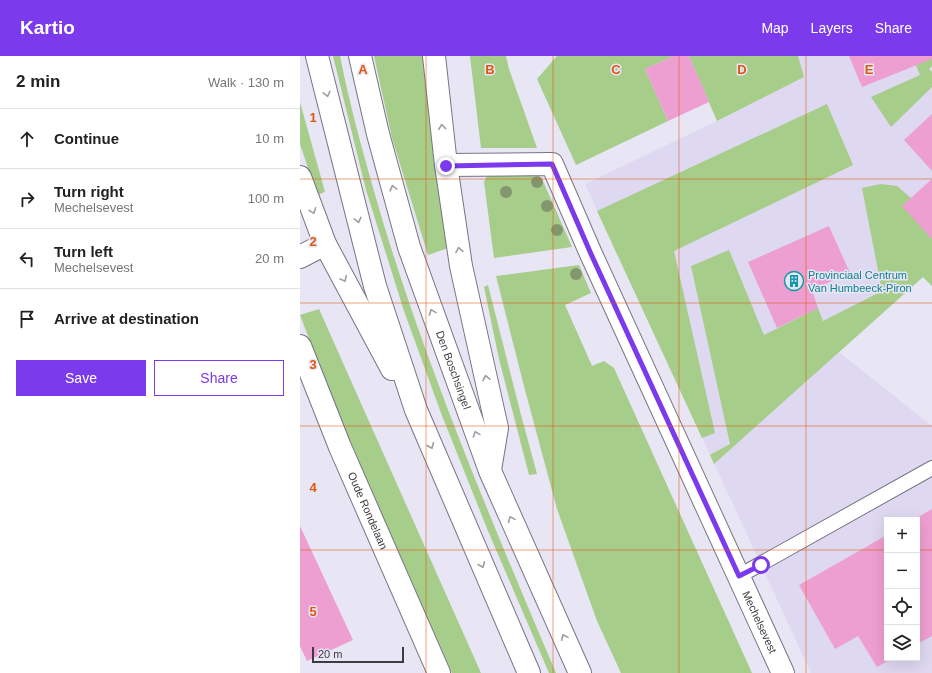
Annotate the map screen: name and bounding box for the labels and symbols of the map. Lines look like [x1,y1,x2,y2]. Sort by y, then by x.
text: A [358,62,368,77]
text: B [485,62,495,77]
text: C [611,62,621,77]
text: D [737,62,747,77]
text: E [865,62,874,77]
one-way arrow [322,91,330,97]
text: 1 [309,110,317,125]
one-way arrow [438,124,447,130]
route end [437,157,455,175]
one-way arrow [389,185,398,192]
one-way arrow [308,207,316,214]
one-way arrow [354,217,362,223]
text: 2 [309,234,317,249]
one-way arrow [455,247,464,253]
place label: Provinciaal Centrum Van Humbeeck-Piron [808,269,912,294]
building icon: Provinciaal Centrum Van Humbeeck-Piron [783,270,805,292]
one-way arrow [339,275,346,282]
one-way arrow [429,309,437,316]
street label: Den Boschsingel [434,329,473,411]
text: 3 [309,357,317,372]
one-way arrow [482,374,490,381]
one-way arrow [473,431,481,438]
one-way arrow [426,441,434,449]
street label: Oude Rondelaan [346,470,390,551]
text: 4 [309,480,317,495]
one-way arrow [508,515,516,523]
route start [752,556,770,574]
one-way arrow [478,562,486,569]
street label: Mechelsevest [740,589,779,655]
text: 5 [309,604,317,619]
one-way arrow [561,634,569,642]
scale bar [312,645,404,664]

